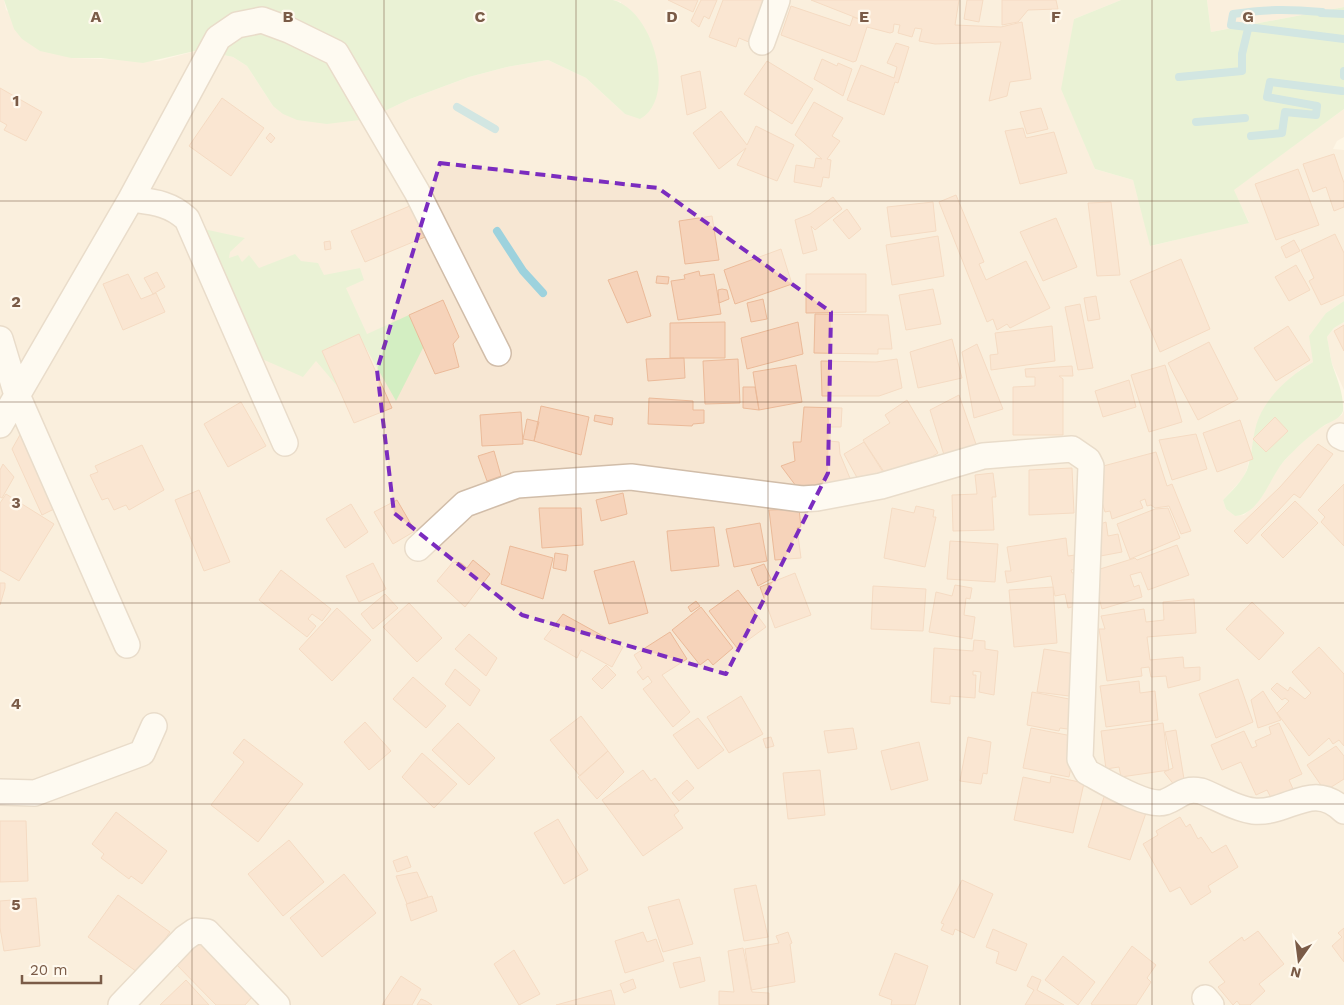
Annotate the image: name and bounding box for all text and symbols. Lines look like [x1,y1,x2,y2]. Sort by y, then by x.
text: A [91,7,102,26]
text: B [283,7,294,26]
text: C [475,7,486,26]
text: D [666,7,678,26]
text: E [859,7,869,26]
text: F [1051,7,1061,26]
text: G [1242,7,1254,26]
text: 1 [13,91,19,110]
text: 2 [11,292,21,311]
text: 3 [11,493,21,512]
text: 4 [11,694,21,713]
text: 5 [11,895,21,914]
north arrow [1274,935,1324,985]
scale bar [22,952,101,984]
text: 20 m [30,961,68,979]
text: N [1289,964,1303,982]

